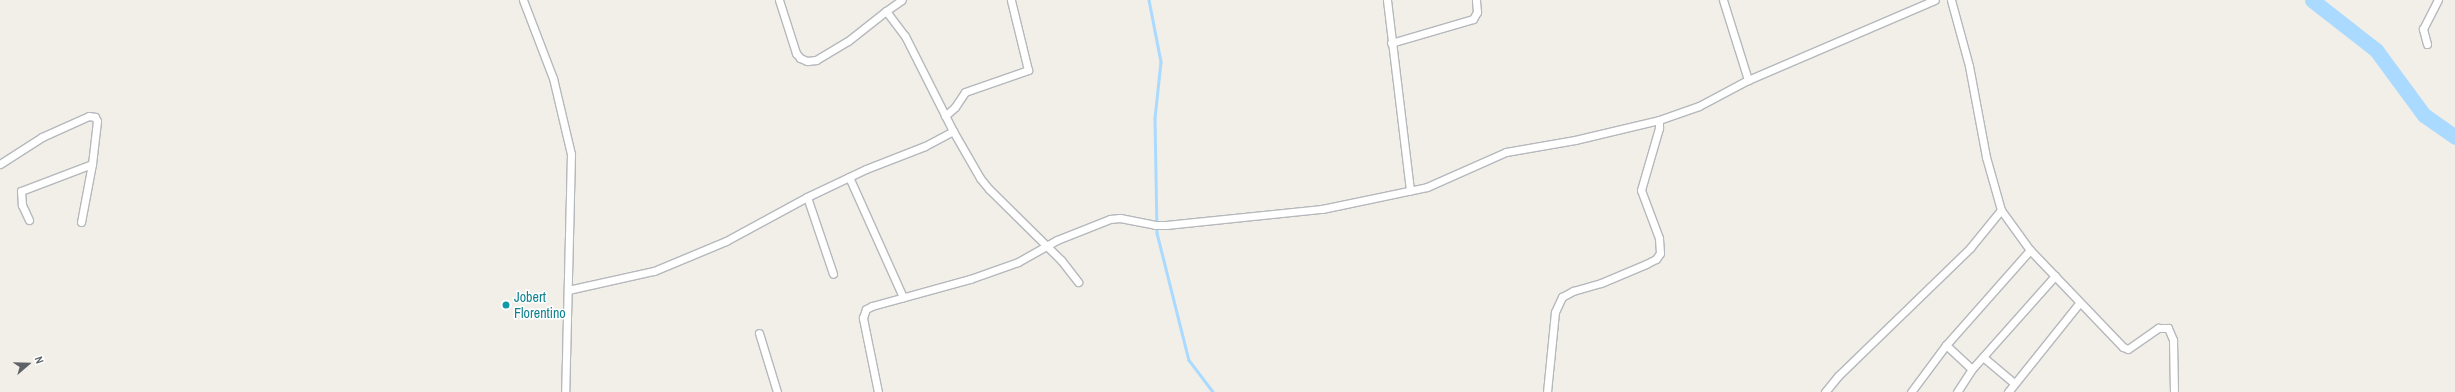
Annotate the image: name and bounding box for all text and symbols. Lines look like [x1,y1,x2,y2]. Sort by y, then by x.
place label: Jobert Florentino [514,289,566,322]
marker: Jobert Florentino [501,300,511,310]
north arrow [8,344,48,384]
text: N [32,354,47,365]

